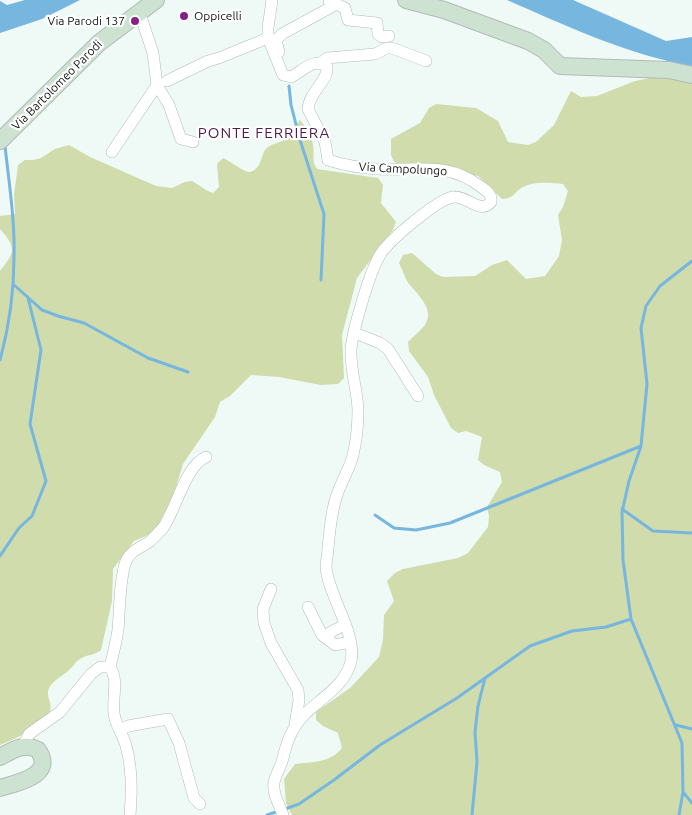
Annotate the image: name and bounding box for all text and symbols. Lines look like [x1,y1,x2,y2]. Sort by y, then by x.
place label: Oppicelli [194,9,242,23]
marker: Oppicelli [178,10,190,22]
place label: Via Parodi 137 [47,14,125,28]
marker: Via Parodi 137 [129,15,141,27]
street label: Via Bartolomeo Parodi [9,37,105,133]
district label: PONTE FERRIERA [196,124,332,142]
street label: Via Campolungo [358,159,448,179]

